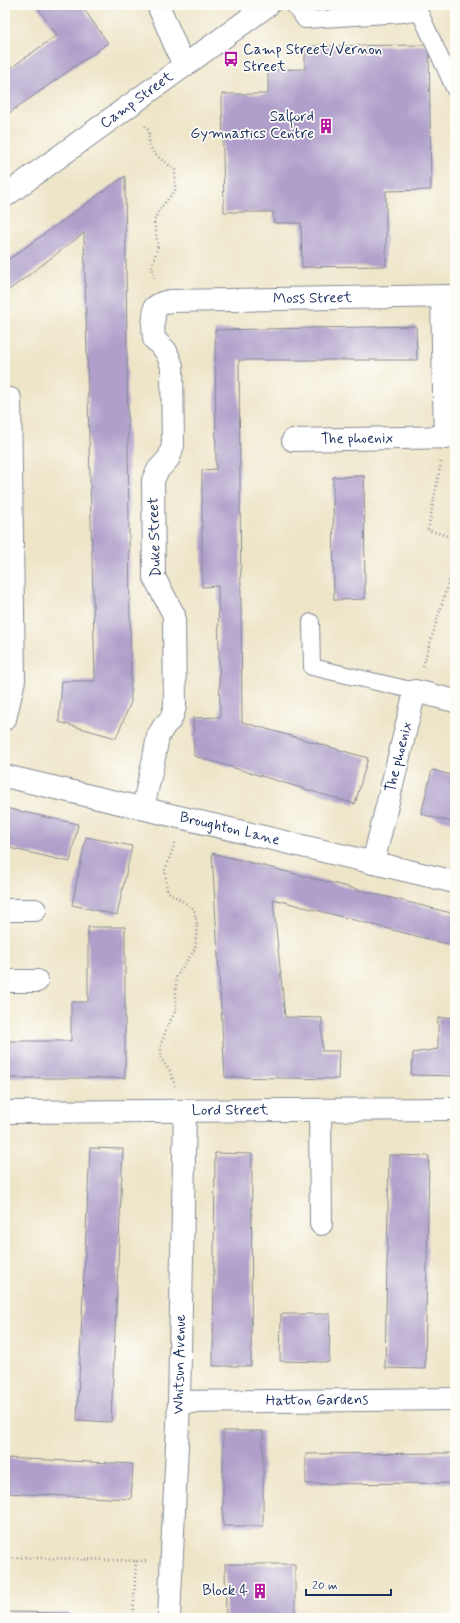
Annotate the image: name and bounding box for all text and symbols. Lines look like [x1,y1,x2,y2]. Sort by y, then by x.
place label: Camp Street/Vernon Street [243,40,382,77]
bus stop icon: Camp Street/Vernon Street [222,50,240,68]
street label: Camp Street [96,67,178,133]
place label: Salford Gymnastics Centre [190,107,314,144]
building icon: Salford Gymnastics Centre [317,117,335,135]
street label: Moss Street [273,288,353,309]
street label: The phoenix [321,428,394,449]
street label: Duke Street [144,497,166,577]
street label: The phoenix [381,719,417,794]
street label: Broughton Lane [178,807,282,850]
street label: Lord Street [192,1100,268,1121]
street label: Whitsun Avenue [168,1314,191,1415]
street label: Hatton Gardens [266,1390,368,1411]
scale bar [306,1571,391,1597]
text: 20 m [312,1578,338,1594]
place label: Block 4 [202,1581,248,1601]
building icon: Block 4 [251,1582,269,1600]

